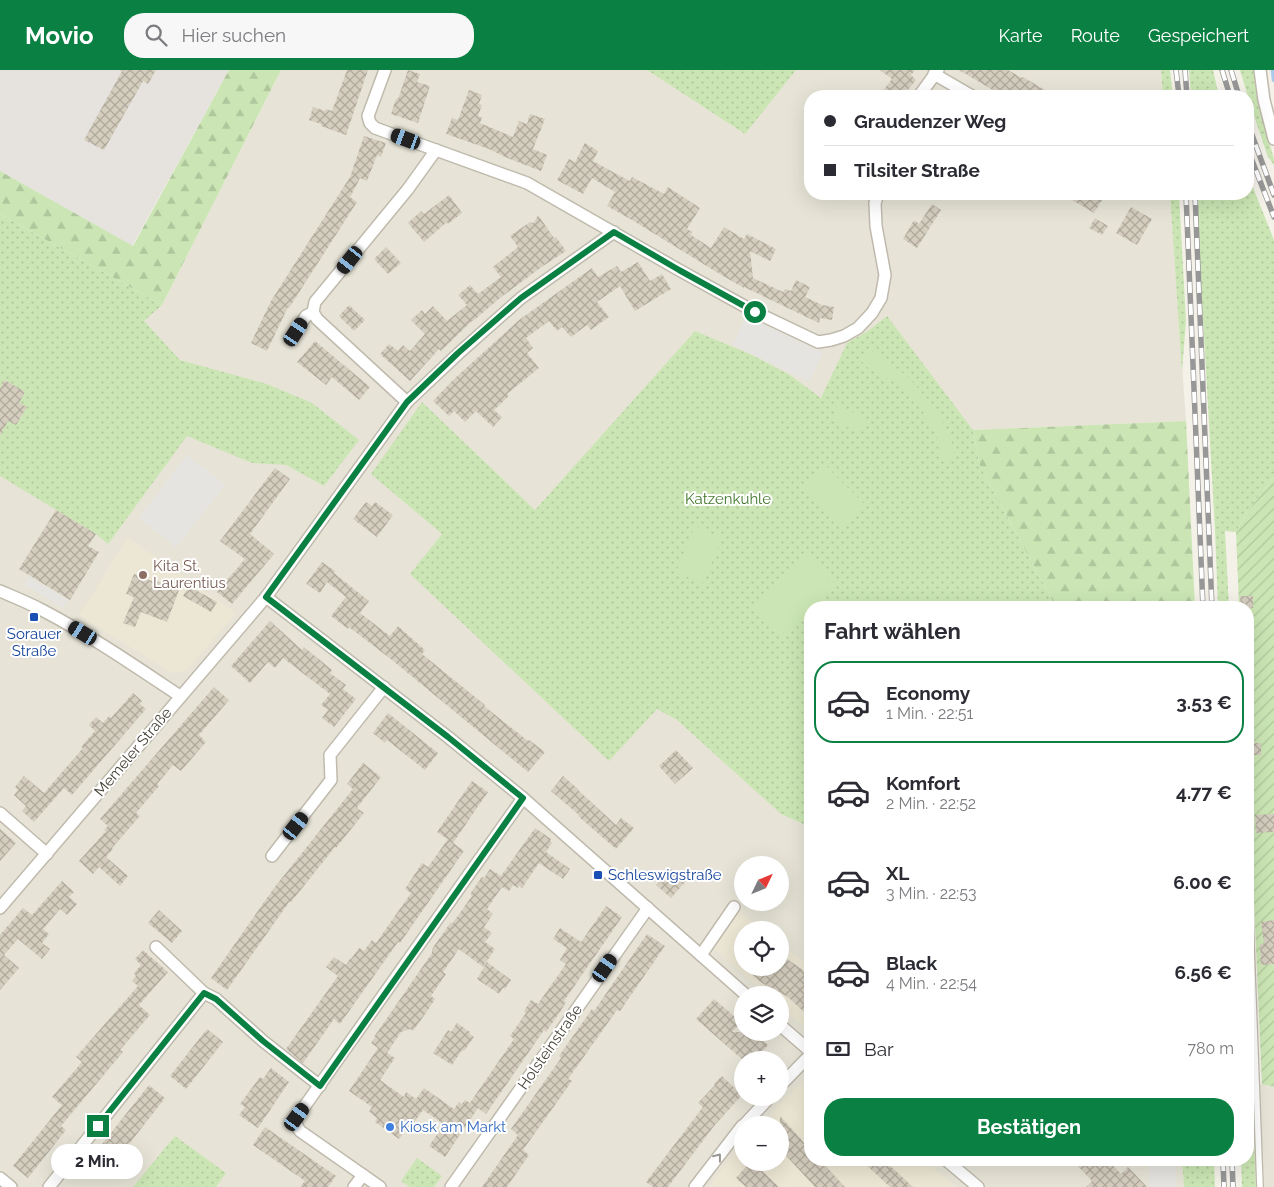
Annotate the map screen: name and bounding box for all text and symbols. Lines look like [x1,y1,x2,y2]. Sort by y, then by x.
search box [124,13,474,58]
text: Movio [25,21,94,50]
icon: search [142,21,170,49]
text: Hier suchen [182,24,286,46]
text: Karte [999,25,1043,46]
text: Route [1071,25,1120,46]
text: Gespeichert [1148,25,1249,46]
text: Graudenzer Weg [854,110,1006,132]
car [389,127,422,151]
text: Tilsiter Straße [854,159,980,181]
car [334,244,365,276]
route start [744,301,766,323]
car [281,315,310,349]
park label: Katzenkuhle [685,490,771,508]
place label: Kita St. Laurentius [153,557,226,592]
marker: Kita St. Laurentius [137,569,149,581]
marker: Sorauer Straße [28,611,40,623]
text: Fahrt wählen [824,618,961,644]
car [66,619,99,647]
place label: Sorauer Straße [7,625,62,660]
icon: car [826,680,871,725]
text: Economy [886,682,970,704]
text: 3.53 € [1176,691,1232,713]
street label: Memeler Straße [91,704,176,800]
text: 1 Min. · 22:51 [886,704,973,723]
icon: car [826,770,871,815]
text: Komfort [886,772,960,794]
text: 4.77 € [1176,781,1232,803]
text: 2 Min. · 22:52 [886,794,976,813]
car [280,810,311,842]
north arrow [734,856,789,911]
map controls [734,856,789,1171]
icon: car [826,860,871,905]
text: XL [886,862,909,884]
place label: Schleswigstraße [608,866,722,884]
marker: Schleswigstraße [592,869,604,881]
text: 6.00 € [1173,871,1232,893]
text: 3 Min. · 22:53 [886,884,977,903]
button: locate [734,921,789,976]
icon: car [826,950,871,995]
car [590,951,619,985]
text: Black [886,952,937,974]
text: 6.56 € [1174,961,1232,983]
text: 4 Min. · 22:54 [886,974,977,993]
button: layers [734,986,789,1041]
street label: Holsteinstraße [514,1001,586,1093]
icon: cash [824,1035,852,1063]
text: Bar [864,1038,894,1060]
text: 780 m [1187,1039,1234,1058]
button: + [734,1051,789,1106]
button: Bestätigen [824,1098,1234,1156]
car [282,1100,311,1134]
route end [87,1115,109,1137]
button: − [734,1116,789,1171]
place label: Kiosk am Markt [400,1118,506,1136]
marker: Kiosk am Markt [384,1121,396,1133]
callout: 2 Min. [52,1144,144,1178]
text: 2 Min. [75,1152,119,1171]
one-way arrow [713,1153,722,1162]

